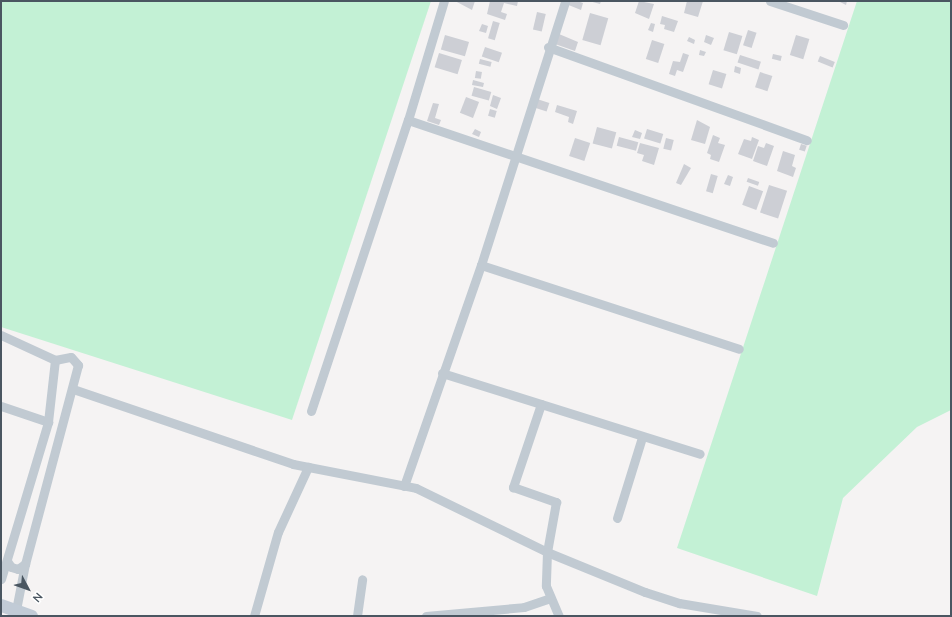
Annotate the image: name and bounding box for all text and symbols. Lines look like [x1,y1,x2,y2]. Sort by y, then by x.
north arrow [8,569,48,609]
text: N [29,589,46,605]

